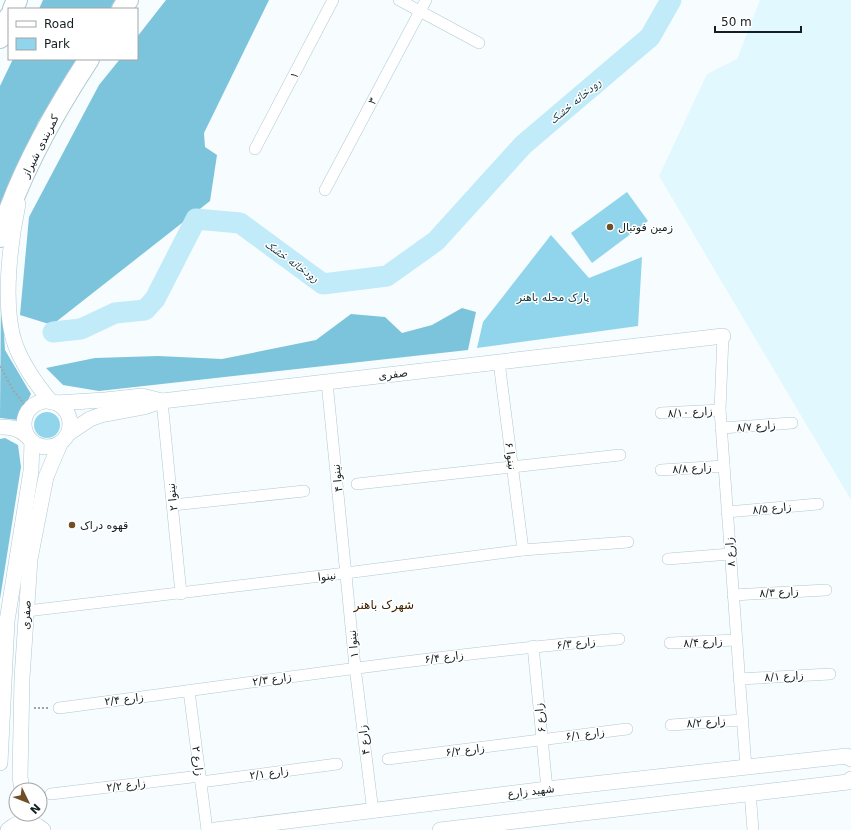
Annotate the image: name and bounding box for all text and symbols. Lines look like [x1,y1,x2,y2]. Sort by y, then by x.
legend [8,8,138,60]
scale bar [715,8,801,34]
text: 50 m [721,15,752,29]
text: Road [44,17,74,31]
text: Park [44,37,70,51]
street label: ۱ [287,70,302,81]
water label: رودخانه خشک [546,75,604,127]
street label: ۳ [365,95,380,107]
street label: کمربندی شیراز [19,112,62,181]
place label: زمین فوتبال [618,221,673,234]
marker: زمین فوتبال [605,222,615,232]
water label: رودخانه خشک [262,237,322,285]
park label: پارک محله باهنر [516,291,589,304]
street label: صفری [378,366,409,383]
street label: ۸/۱۰ زارع [667,405,713,420]
street label: ۸/۷ زارع [736,419,776,434]
street label: ۶ نینوا [502,441,519,471]
street label: ۸/۸ زارع [672,461,712,476]
street label: ۴ نینوا [330,463,345,492]
street label: ۲ نینوا [165,482,180,511]
street label: ۸/۵ زارع [752,500,792,517]
place label: قهوه دراک [80,519,128,532]
marker: قهوه دراک [67,520,77,530]
street label: ۸ زارع [723,537,738,567]
street label: نینوا [317,569,337,584]
street label: ۸/۳ زارع [759,585,799,600]
district label: شهرک باهنر [353,598,414,613]
street label: صفری [19,600,34,630]
street label: ۱ نینوا [346,630,361,658]
street label: ۶/۳ زارع [556,635,596,652]
street label: ۸/۴ زارع [683,635,723,650]
street label: ۶/۴ زارع [424,649,464,666]
street label: ۸/۱ زارع [764,669,804,684]
street label: ۲/۳ زارع [252,670,292,689]
street label: ۲/۴ زارع [104,691,144,708]
street label: ۶ زارع [532,703,549,733]
street label: ۸/۲ زارع [686,715,726,730]
street label: ۴ زارع [356,724,373,755]
street label: ۶/۱ زارع [565,726,605,743]
street label: ۶/۲ زارع [445,742,485,759]
street label: ۲ زارع [189,746,206,777]
street label: ۲/۱ زارع [249,765,289,782]
street label: ۲/۲ زارع [106,777,146,794]
north arrow [8,782,48,822]
street label: شهید زارع [507,782,555,801]
text: N [27,801,43,816]

